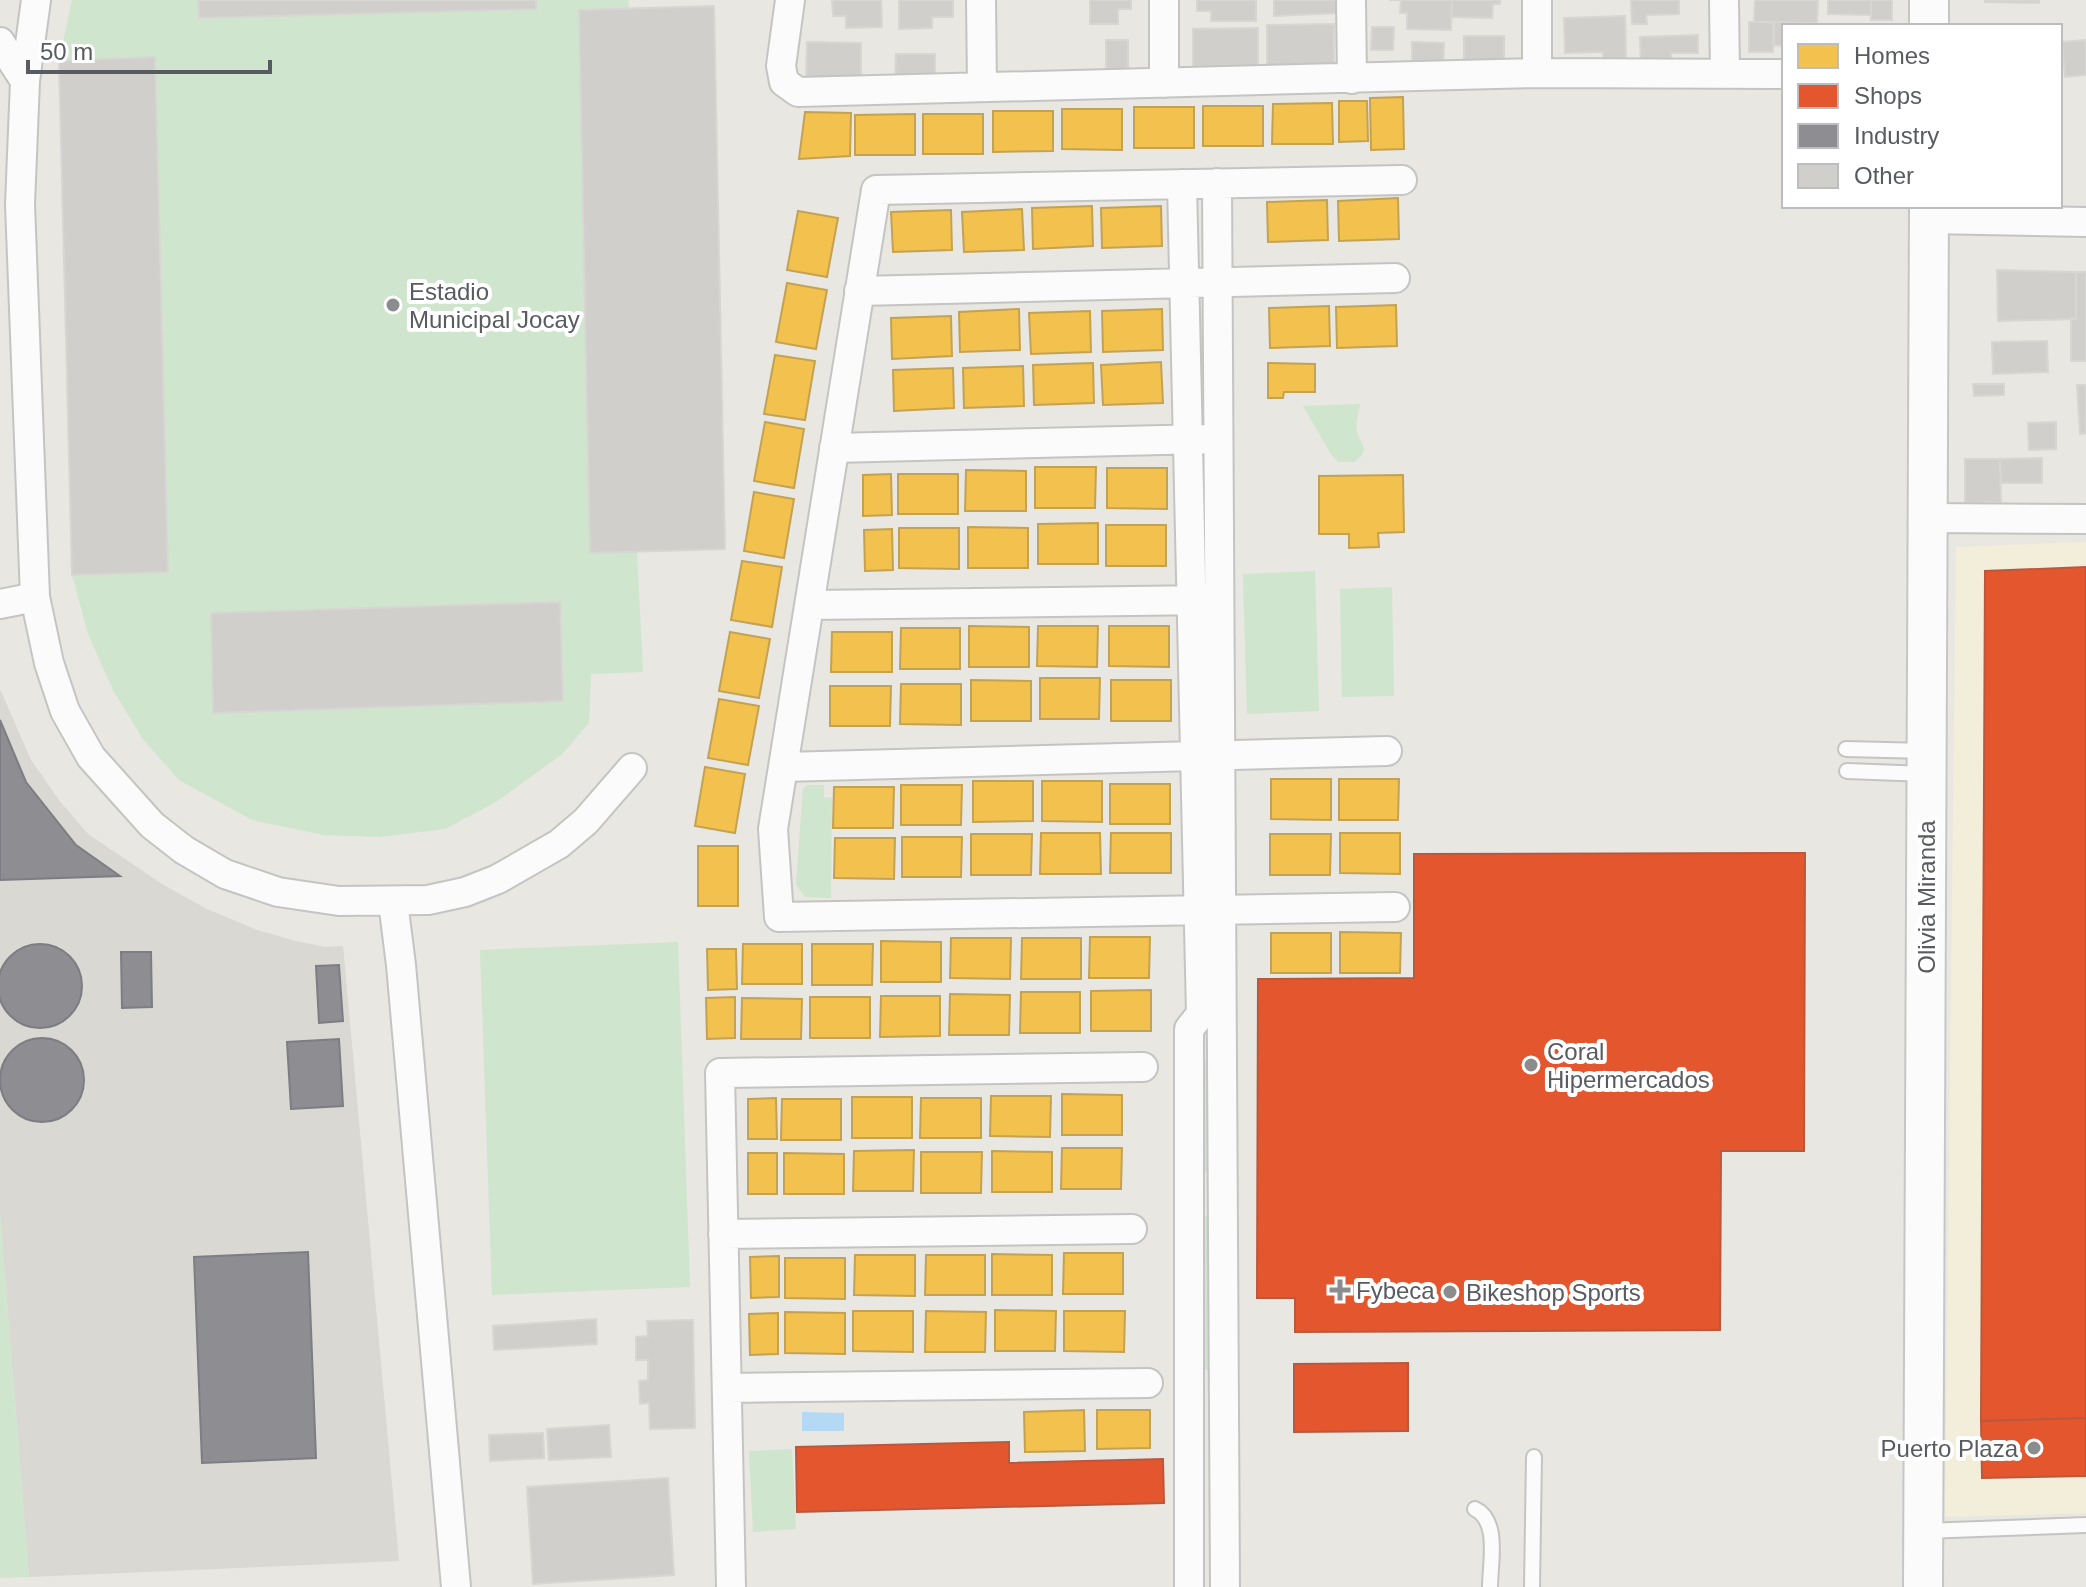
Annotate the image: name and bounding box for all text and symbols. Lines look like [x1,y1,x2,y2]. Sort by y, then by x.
scale bar [28,24,270,74]
legend [1782,24,2062,208]
text: 50 m [40,38,93,65]
text: Homes [1854,42,1930,69]
text: Shops [1854,82,1922,109]
text: Industry [1854,122,1939,149]
text: Other [1854,162,1914,189]
place label: Estadio Municipal Jocay [409,278,580,333]
marker: Estadio Municipal Jocay [384,296,402,314]
street label: Olivia Miranda [1913,820,1940,974]
place label: Coral Hipermercados [1547,1038,1710,1093]
marker: Coral Hipermercados [1522,1056,1540,1074]
place label: Fybeca [1356,1277,1435,1304]
place label: Bikeshop Sports [1466,1279,1641,1306]
marker: Fybeca [1331,1281,1349,1299]
marker: Bikeshop Sports [1441,1283,1459,1301]
place label: Puerto Plaza [1881,1435,2019,1462]
marker: Puerto Plaza [2025,1439,2043,1457]

